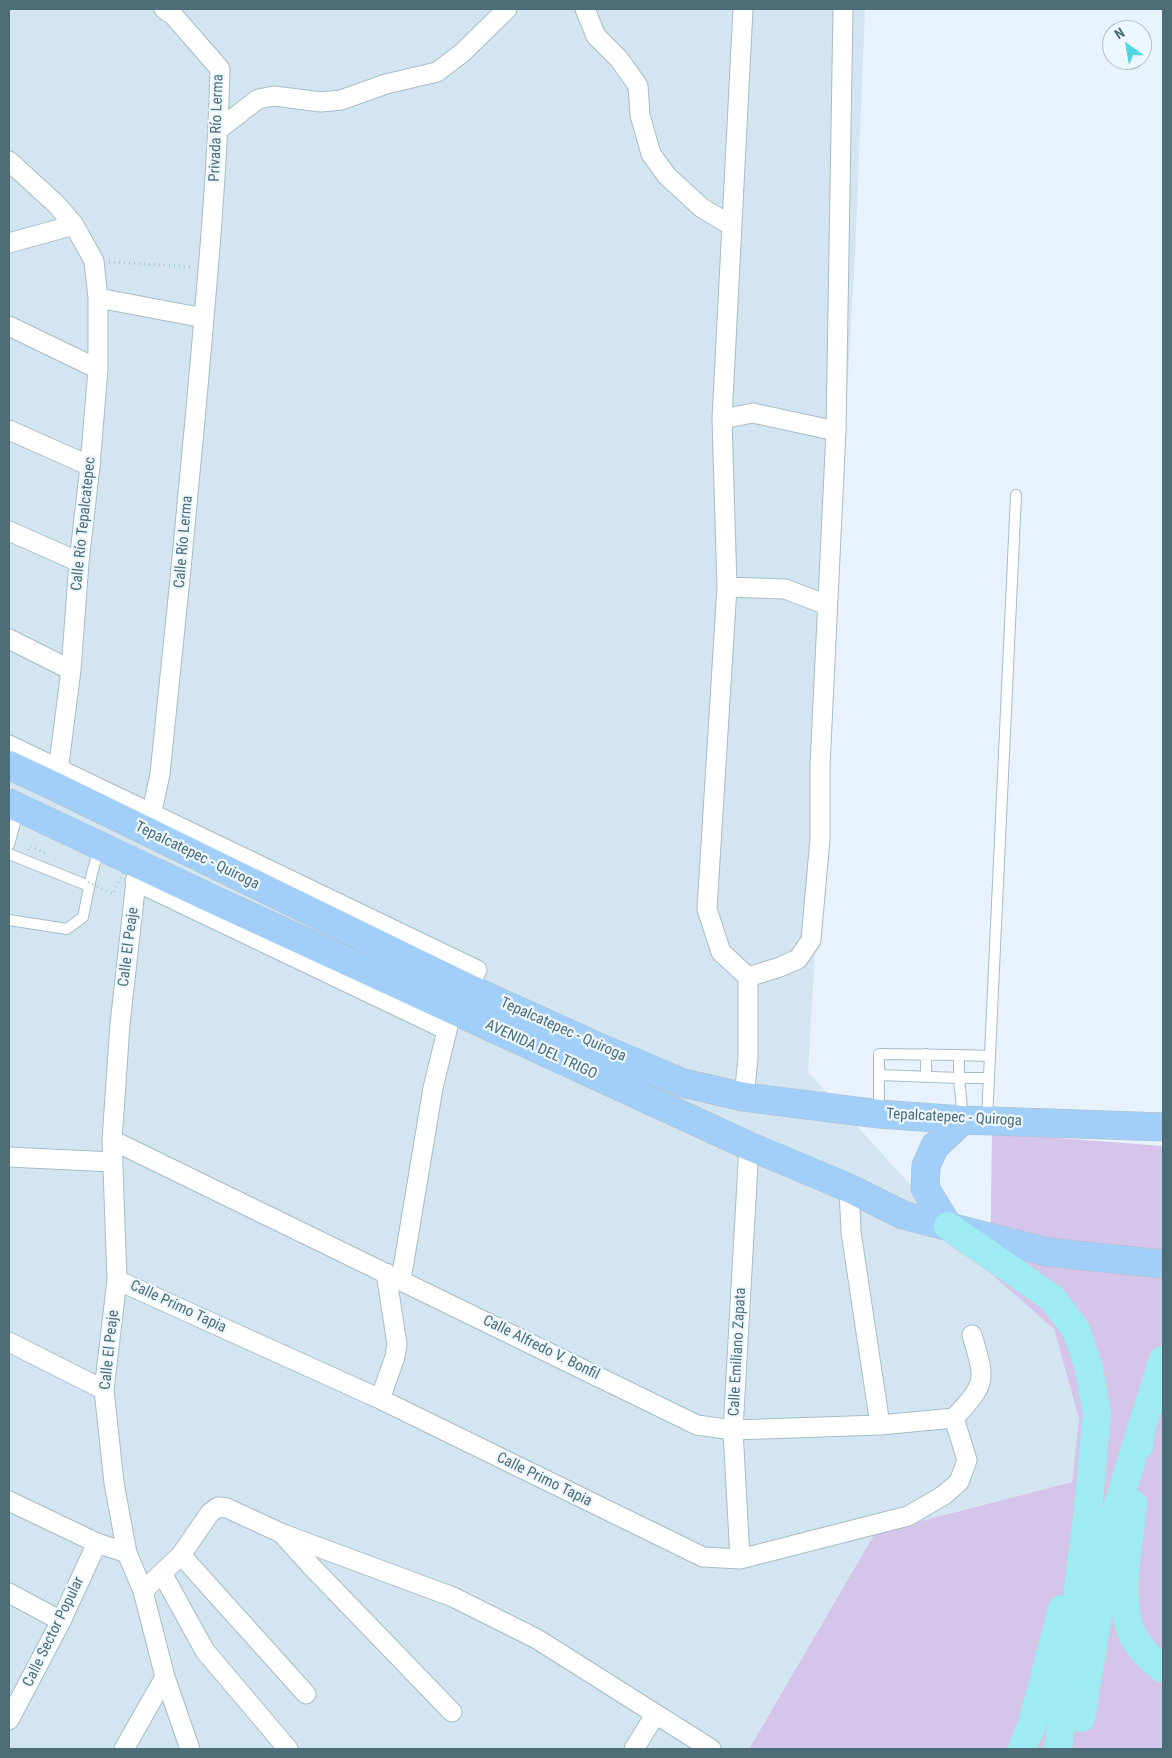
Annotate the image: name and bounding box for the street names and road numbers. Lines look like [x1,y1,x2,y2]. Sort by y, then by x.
street label: Privada Río Lerma [206,74,228,182]
street label: Calle Río Tepalcatepec [68,456,100,592]
street label: Calle Río Lerma [171,495,197,589]
street label: Tepalcatepec - Quiroga [132,818,262,894]
street label: Calle El Peaje [115,906,143,988]
street label: Tepalcatepec - Quiroga [497,994,629,1066]
street label: AVENIDA DEL TRIGO [482,1016,600,1084]
street label: Tepalcatepec - Quiroga [886,1105,1022,1131]
street label: Calle Primo Tapia [127,1277,229,1337]
street label: Calle Emiliano Zapata [726,1287,750,1417]
street label: Calle El Peaje [97,1309,123,1391]
street label: Calle Alfredo V. Bonfil [480,1312,602,1384]
street label: Calle Primo Tapia [493,1449,595,1511]
street label: Calle Sector Popular [20,1574,88,1690]

